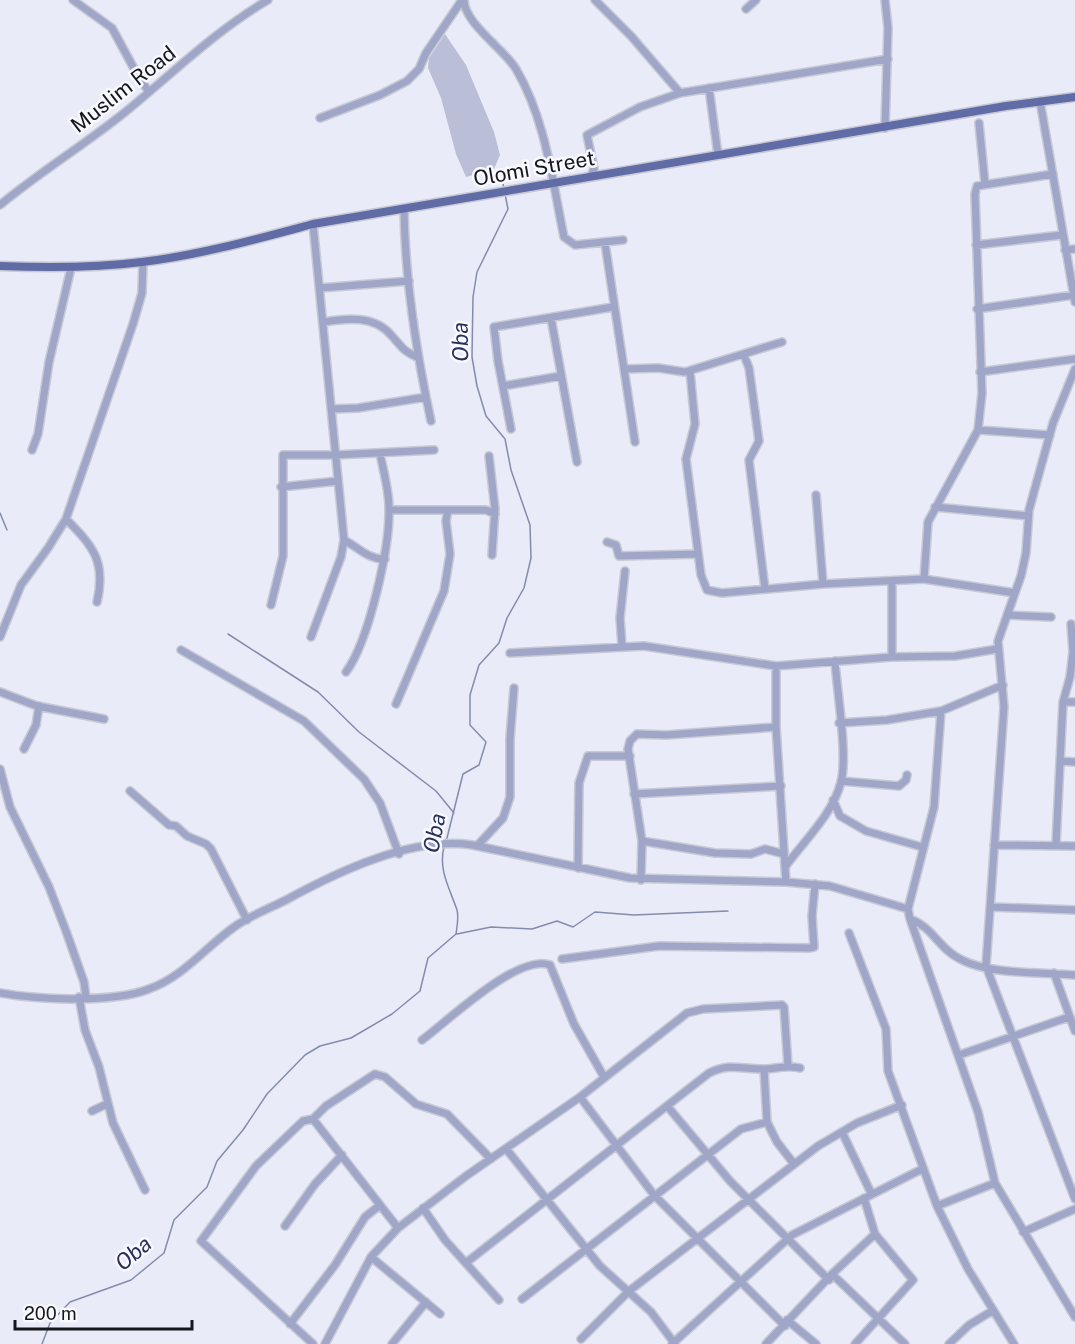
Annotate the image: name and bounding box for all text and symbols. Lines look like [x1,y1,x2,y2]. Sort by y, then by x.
street label: Muslim Road [66,40,180,138]
street label: Olomi Street [471,145,597,191]
water label: Oba [447,322,473,362]
water label: Oba [417,811,451,855]
water label: Oba [109,1230,157,1276]
scale bar [15,1293,192,1331]
text: 200 m [24,1303,77,1324]

